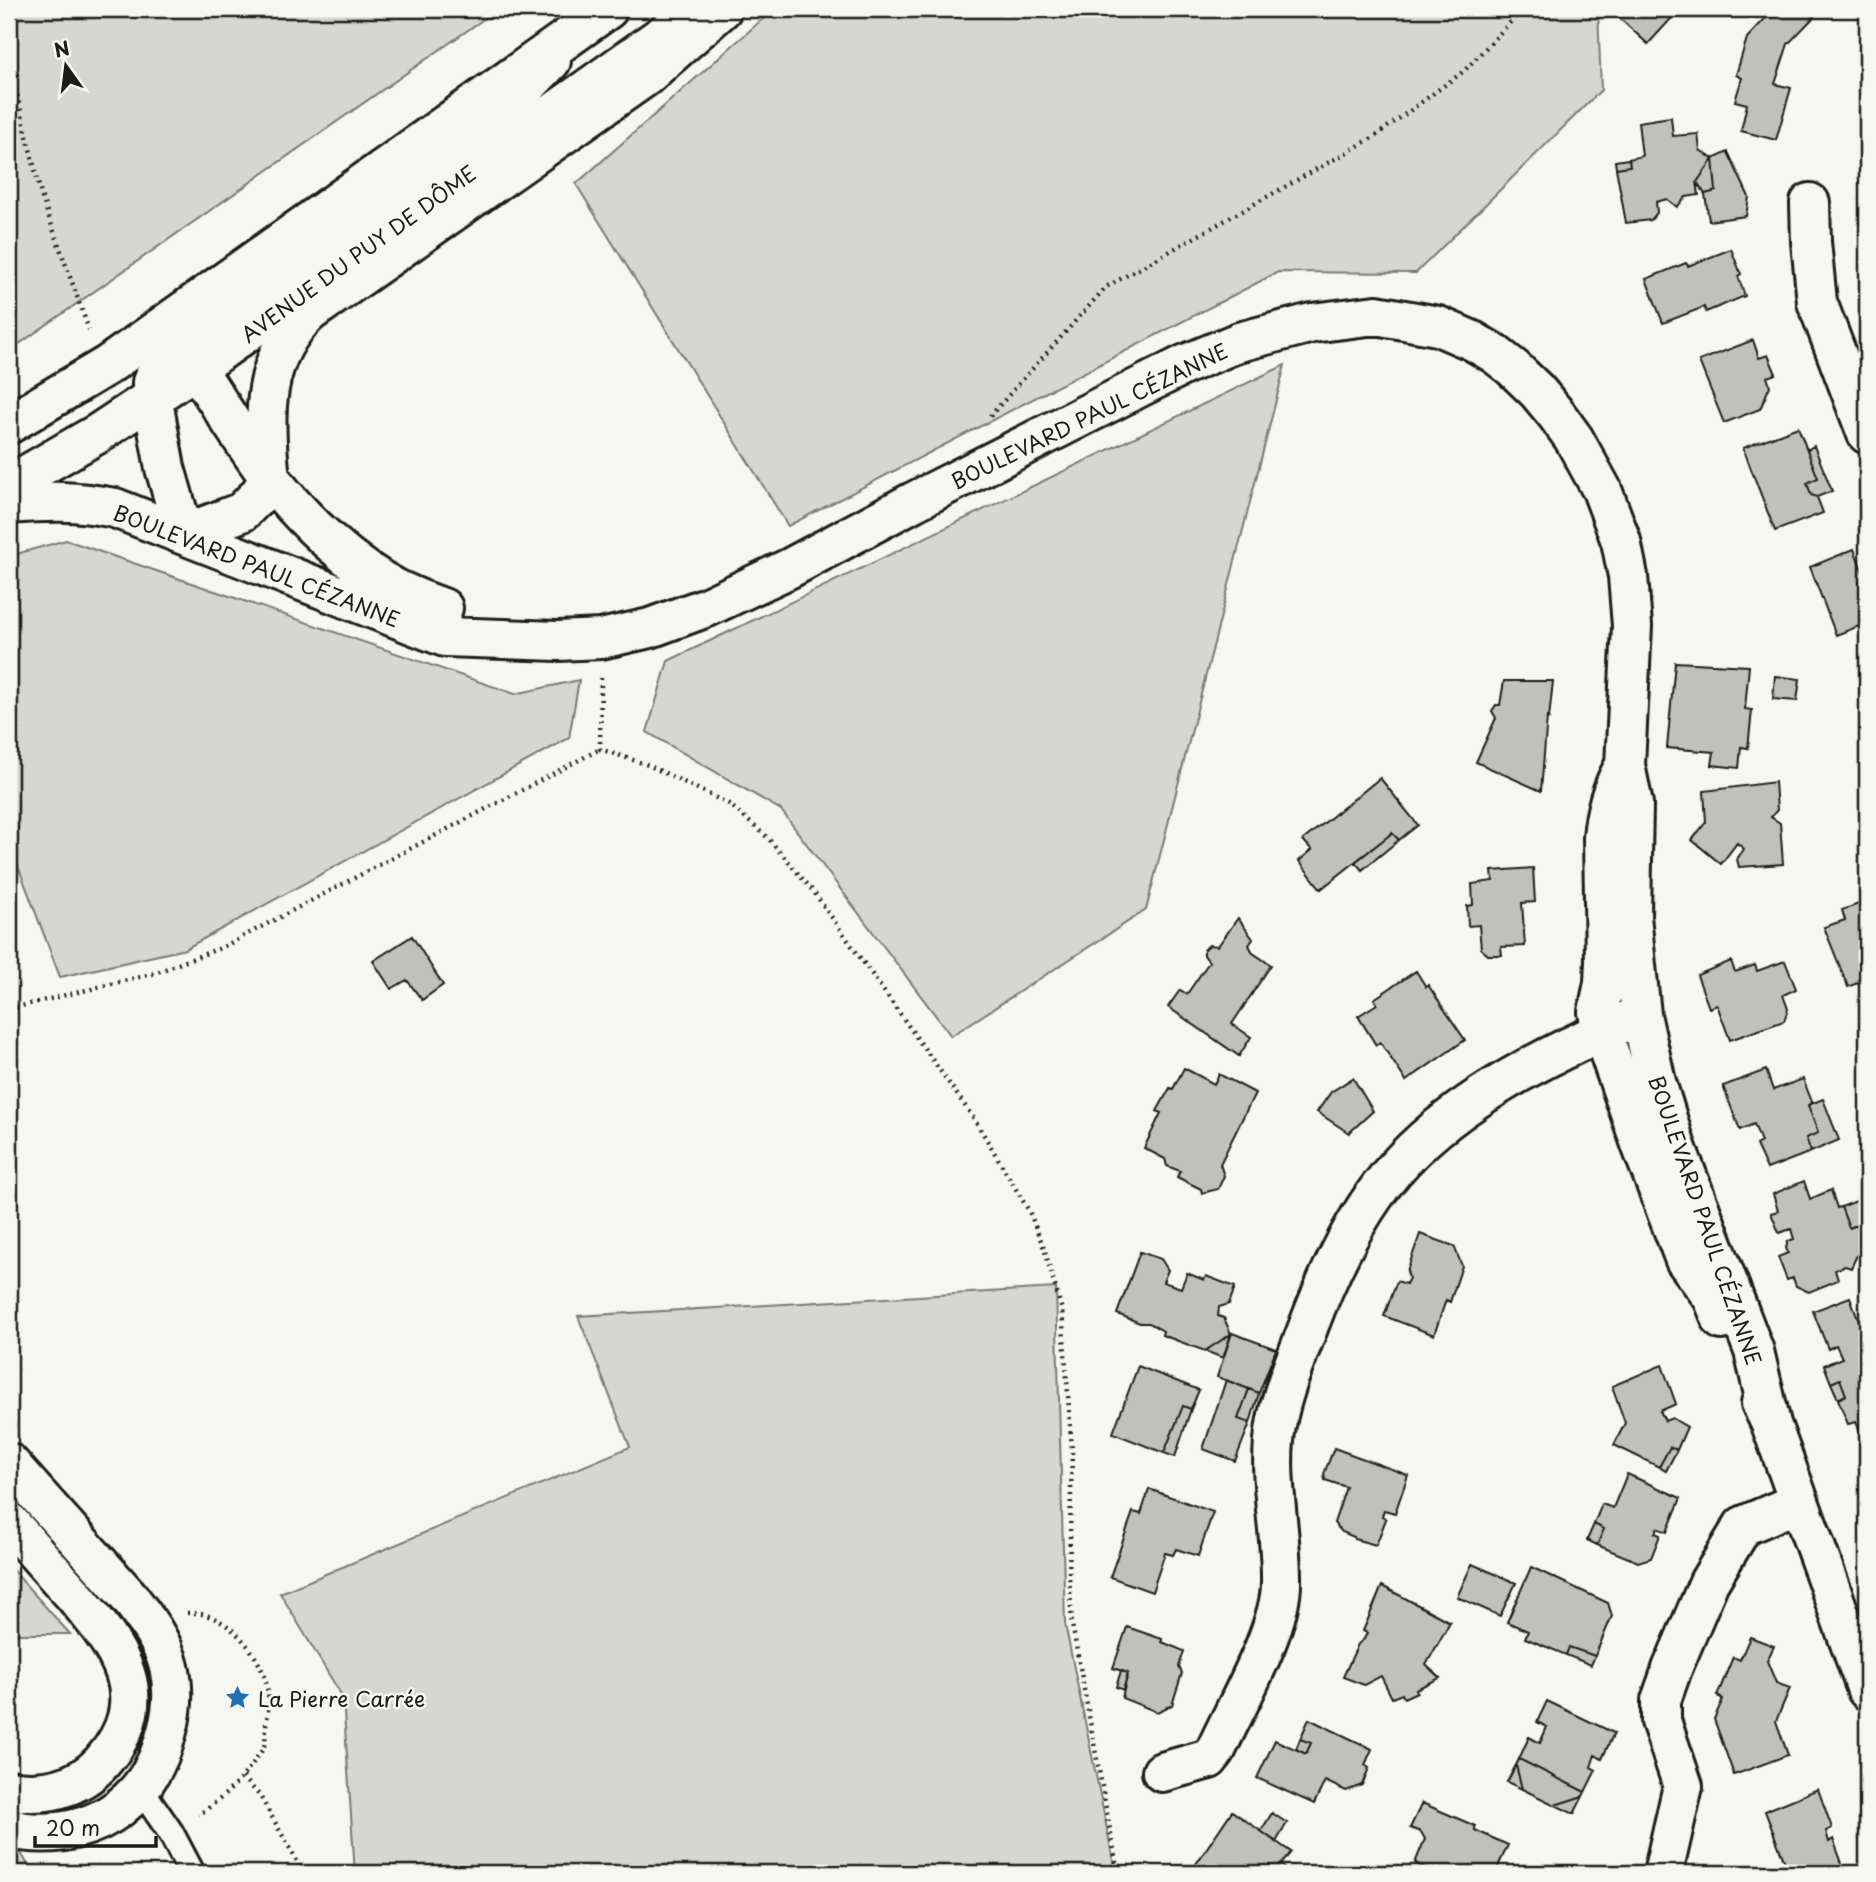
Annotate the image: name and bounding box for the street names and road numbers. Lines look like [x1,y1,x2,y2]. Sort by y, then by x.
street label: AVENUE DU PUY DE DÔME [234,157,482,349]
street label: BOULEVARD PAUL CÉZANNE [945,334,1233,496]
street label: BOULEVARD PAUL CÉZANNE [109,495,405,635]
street label: BOULEVARD PAUL CÉZANNE [1641,1071,1771,1369]

